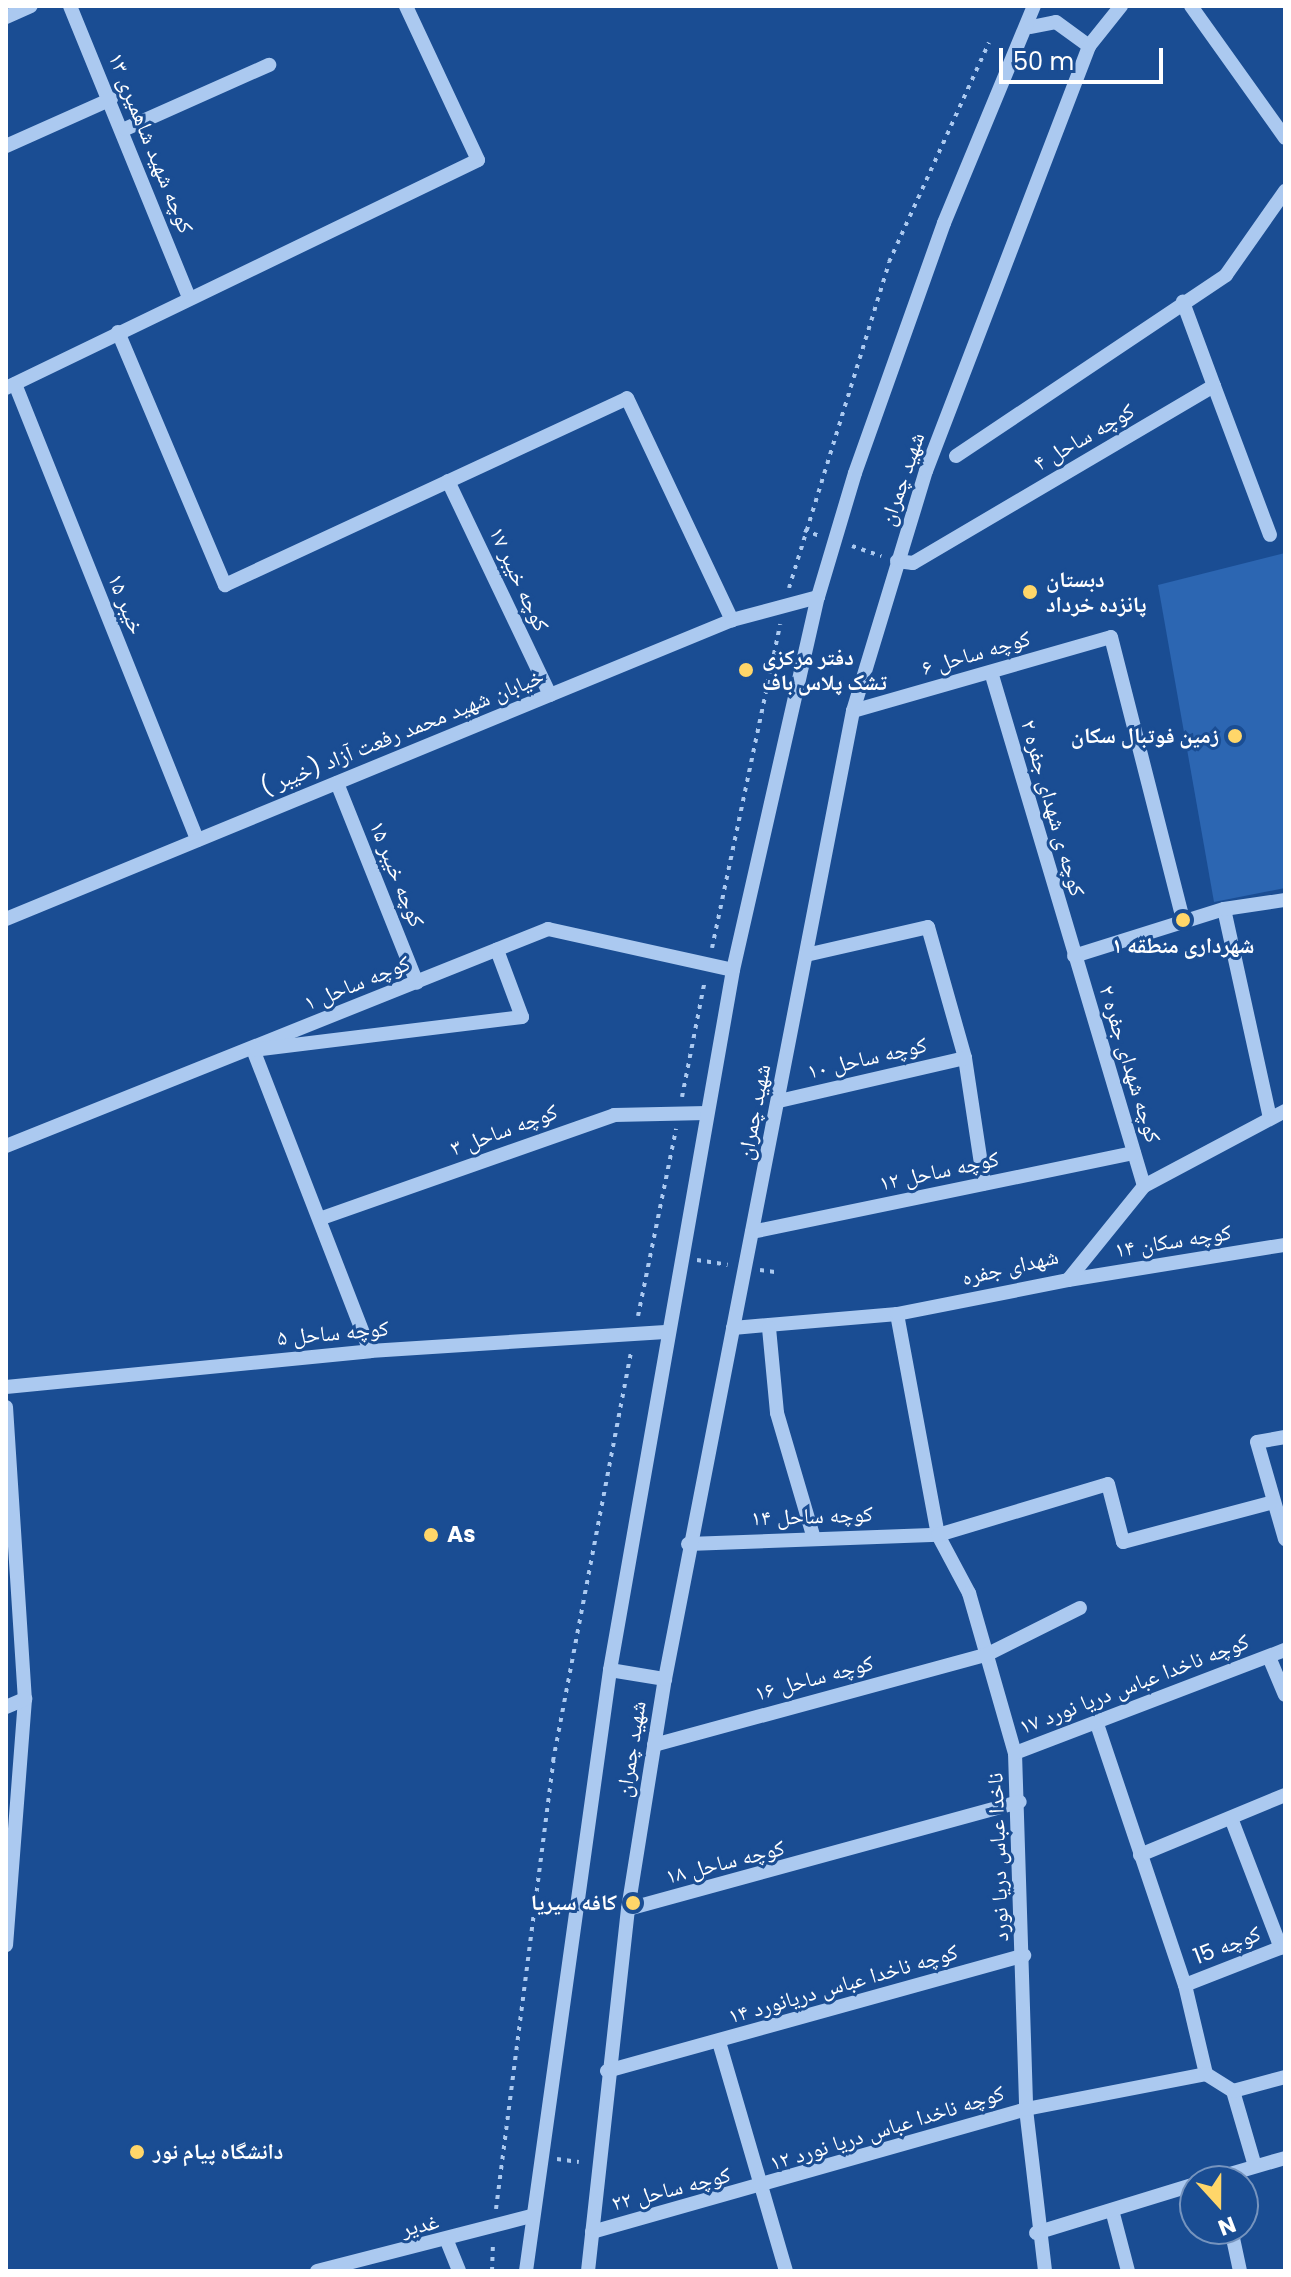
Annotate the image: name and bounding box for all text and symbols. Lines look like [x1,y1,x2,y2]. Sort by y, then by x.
scale bar [1003,32,1167,82]
text: 50 m [1013,45,1074,78]
street label: کوچه شهید شاهمیری ۱۳ [103,49,199,237]
street label: کوچه ساحل ۴ [1029,398,1139,476]
street label: شهید چمران [874,429,930,529]
street label: کوچه خیبر ۱۷ [483,523,555,635]
place label: دبستان پانزده خرداد [1046,566,1147,618]
street label: خیبر ۱۵ [102,570,150,638]
marker: دبستان پانزده خرداد [1021,583,1039,601]
street label: کوچه ساحل ۶ [919,625,1033,681]
place label: دفتر مرکزی تشک پلاس باف [762,644,887,696]
marker: دفتر مرکزی تشک پلاس باف [737,661,755,679]
street label: ( خیبر) خیابان شهید محمد رفعت آزاد [257,663,547,801]
street label: کوچه ی شهدای جفره ۲ [1015,716,1091,900]
place label: زمین فوتبال سکان [1071,723,1219,749]
marker: زمین فوتبال سکان [1226,727,1244,745]
street label: کوچه خیبر ۱۵ [364,817,430,931]
marker: شهرداری منطقه ١ [1174,911,1192,929]
place label: شهرداری منطقه ١ [1112,933,1254,959]
street label: کوچه ساحل ۱ [300,950,414,1016]
street label: کوچه شهدای جفره ۲ [1093,982,1167,1146]
street label: کوچه ساحل ۱۰ [805,1031,929,1085]
street label: شهید چمران [732,1062,776,1162]
street label: کوچه ساحل ۳ [447,1098,561,1162]
street label: کوچه ساحل ۱۲ [877,1145,1001,1197]
street label: کوچه سکان ۱۴ [1113,1219,1233,1263]
street label: شهدای جفره [959,1243,1061,1291]
street label: کوچه ساحل ۵ [276,1315,390,1351]
street label: کوچه ساحل ۱۴ [751,1501,873,1531]
place label: As [447,1522,475,1548]
marker: As [422,1526,440,1544]
street label: کوچه ناخدا عباس دریا نورد ۱۷ [1015,1628,1253,1740]
street label: کوچه ساحل ۱۶ [752,1649,876,1707]
street label: شهید چمران [610,1699,652,1799]
street label: ناخدا عباس دریا نورد [982,1772,1014,1942]
street label: کوچه ساحل ۱۸ [663,1834,787,1890]
place label: کافه سیریا [531,1890,617,1916]
marker: کافه سیریا [624,1894,642,1912]
street label: کوچه 15 [1190,1920,1264,1970]
street label: کوچه ناخدا عباس دریانورد ۱۴ [725,1939,961,2029]
street label: کوچه ناخدا عباس دریا نورد ۱۲ [767,2080,1007,2176]
place label: دانشگاه پیام نور [153,2139,283,2165]
marker: دانشگاه پیام نور [128,2143,146,2161]
street label: کوچه ساحل ۲۲ [609,2161,733,2217]
north arrow [1179,2165,1259,2245]
street label: غدیر [399,2208,441,2242]
text: N [1214,2209,1240,2243]

